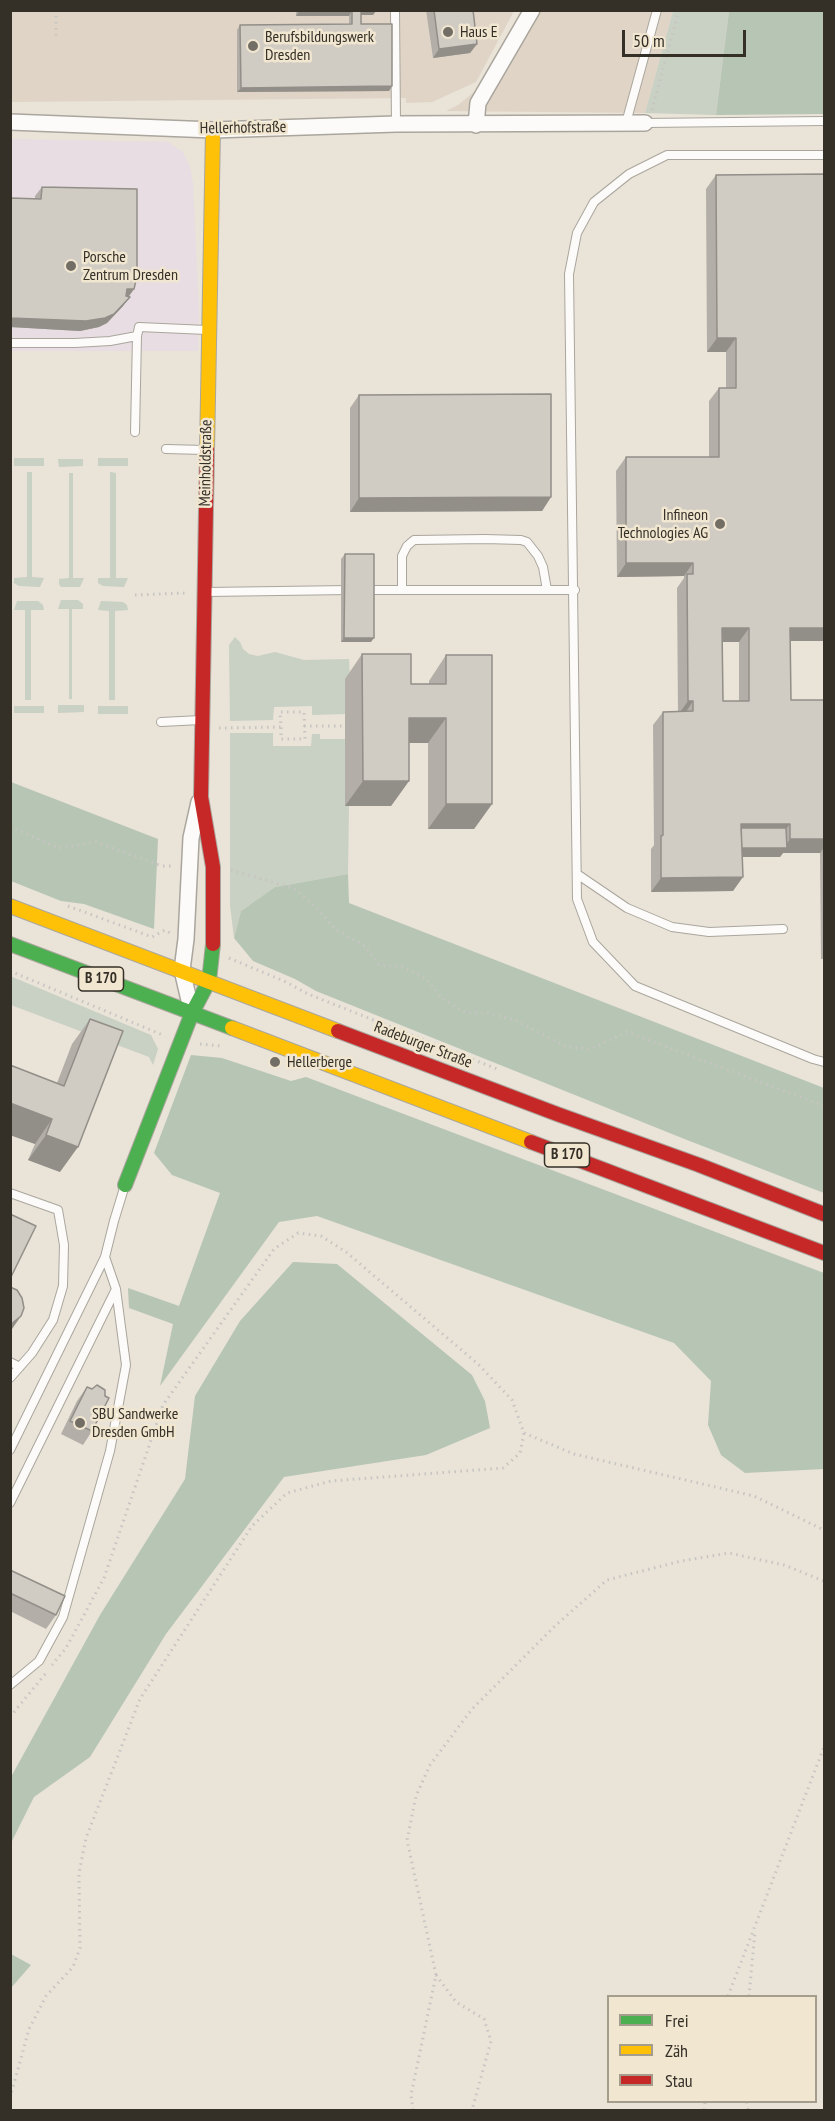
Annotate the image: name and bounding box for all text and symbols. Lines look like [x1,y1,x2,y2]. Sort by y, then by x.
scale bar [625,18,750,56]
place label: Haus E [460,22,498,42]
marker: Haus E [441,25,455,39]
place label: Berufsbildungswerk Dresden [265,27,374,65]
text: 50 m [633,29,665,52]
marker: Berufsbildungswerk Dresden [246,39,260,53]
street label: Hellerhofstraße [200,118,286,138]
place label: Porsche Zentrum Dresden [83,247,178,285]
marker: Porsche Zentrum Dresden [64,259,78,273]
street label: Meinholdstraße [196,419,216,507]
place label: Infineon Technologies AG [618,505,708,543]
marker: Infineon Technologies AG [713,517,727,531]
road number: B 170 [78,967,124,991]
street label: Radeburger Straße [371,1017,475,1073]
place label: Hellerberge [287,1052,352,1072]
marker: Hellerberge [268,1055,282,1069]
road number: B 170 [544,1143,590,1167]
place label: SBU Sandwerke Dresden GmbH [92,1404,178,1442]
marker: SBU Sandwerke Dresden GmbH [73,1416,87,1430]
legend [607,1995,817,2103]
text: Frei [665,2009,689,2032]
text: Zäh [665,2039,688,2062]
text: Stau [665,2069,693,2092]

